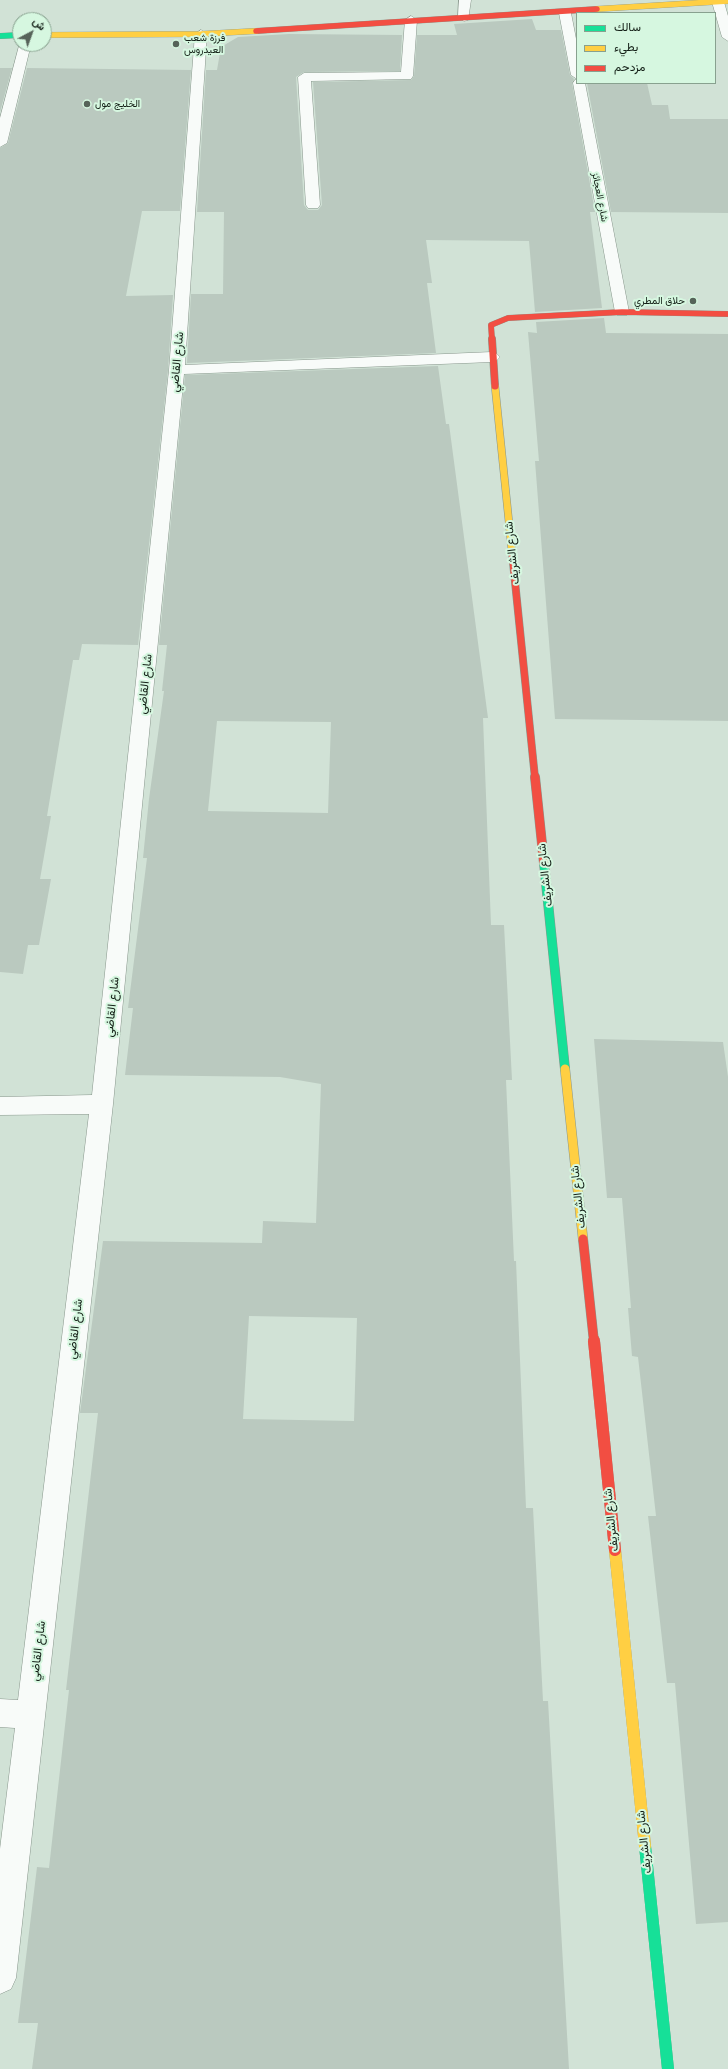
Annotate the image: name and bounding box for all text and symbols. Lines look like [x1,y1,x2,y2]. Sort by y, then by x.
north arrow [12,12,52,52]
legend [576,12,716,84]
text: ش [30,14,49,33]
text: سالك [614,19,641,34]
place label: فرزة شعب العيدروس [184,32,225,56]
marker: فرزة شعب العيدروس [171,39,181,49]
text: بطيء [614,39,638,54]
text: مزدحم [614,59,645,74]
place label: الخليج مول [95,98,140,110]
marker: الخليج مول [82,99,92,109]
street label: شارع العجائز [589,171,611,223]
place label: حلاق المطري [634,295,685,307]
marker: حلاق المطري [688,296,698,306]
street label: شارع القاضي [167,331,187,393]
street label: شارع الشريف [502,521,522,585]
street label: شارع القاضي [135,653,155,715]
street label: شارع الشريف [535,843,555,907]
street label: شارع القاضي [102,976,122,1038]
street label: شارع الشريف [568,1165,588,1229]
street label: شارع القاضي [64,1298,86,1360]
street label: شارع الشريف [601,1488,621,1552]
street label: شارع القاضي [27,1620,49,1682]
street label: شارع الشريف [634,1810,654,1874]

